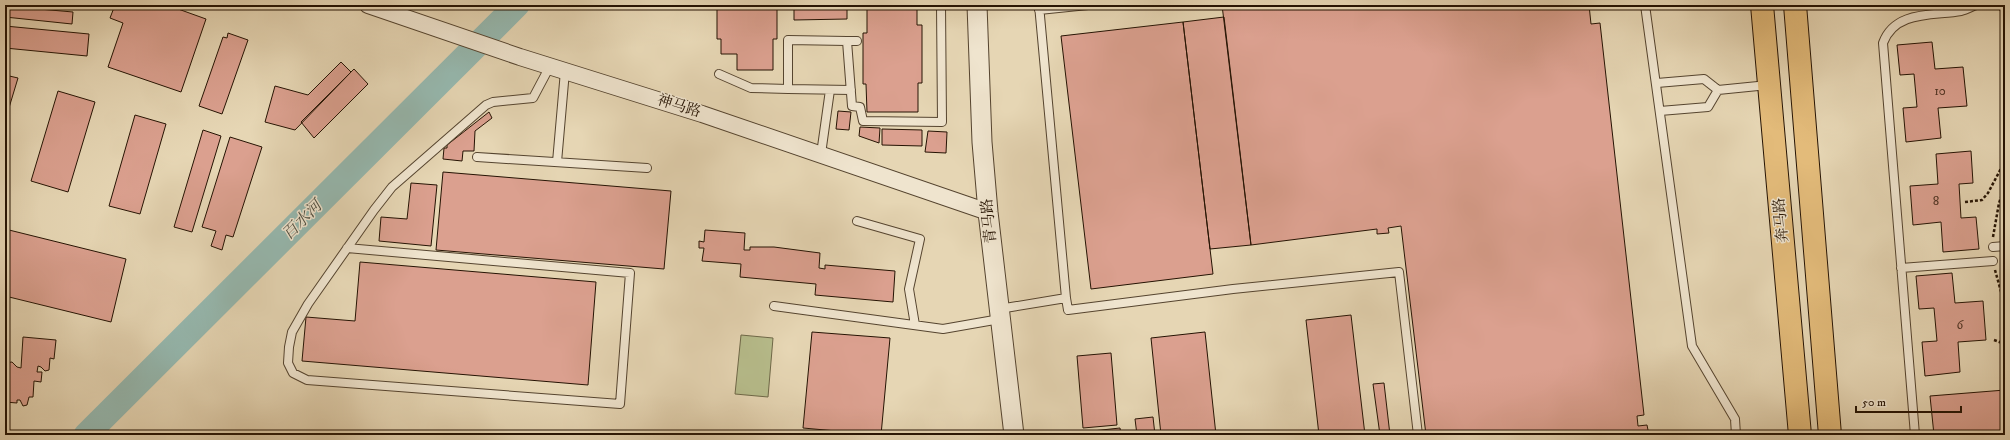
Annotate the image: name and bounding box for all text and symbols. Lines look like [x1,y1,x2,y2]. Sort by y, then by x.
house number: 10 [1934,83,1946,99]
street label: 神马路 [655,90,703,122]
house number: 8 [1933,193,1939,209]
water label: 百水河 [278,194,328,244]
street label: 奔马路 [1770,197,1792,243]
street label: 青马路 [977,198,1001,244]
house number: 6 [1957,317,1965,333]
scale bar [1856,388,1961,414]
text: 50 m [1862,395,1886,410]

